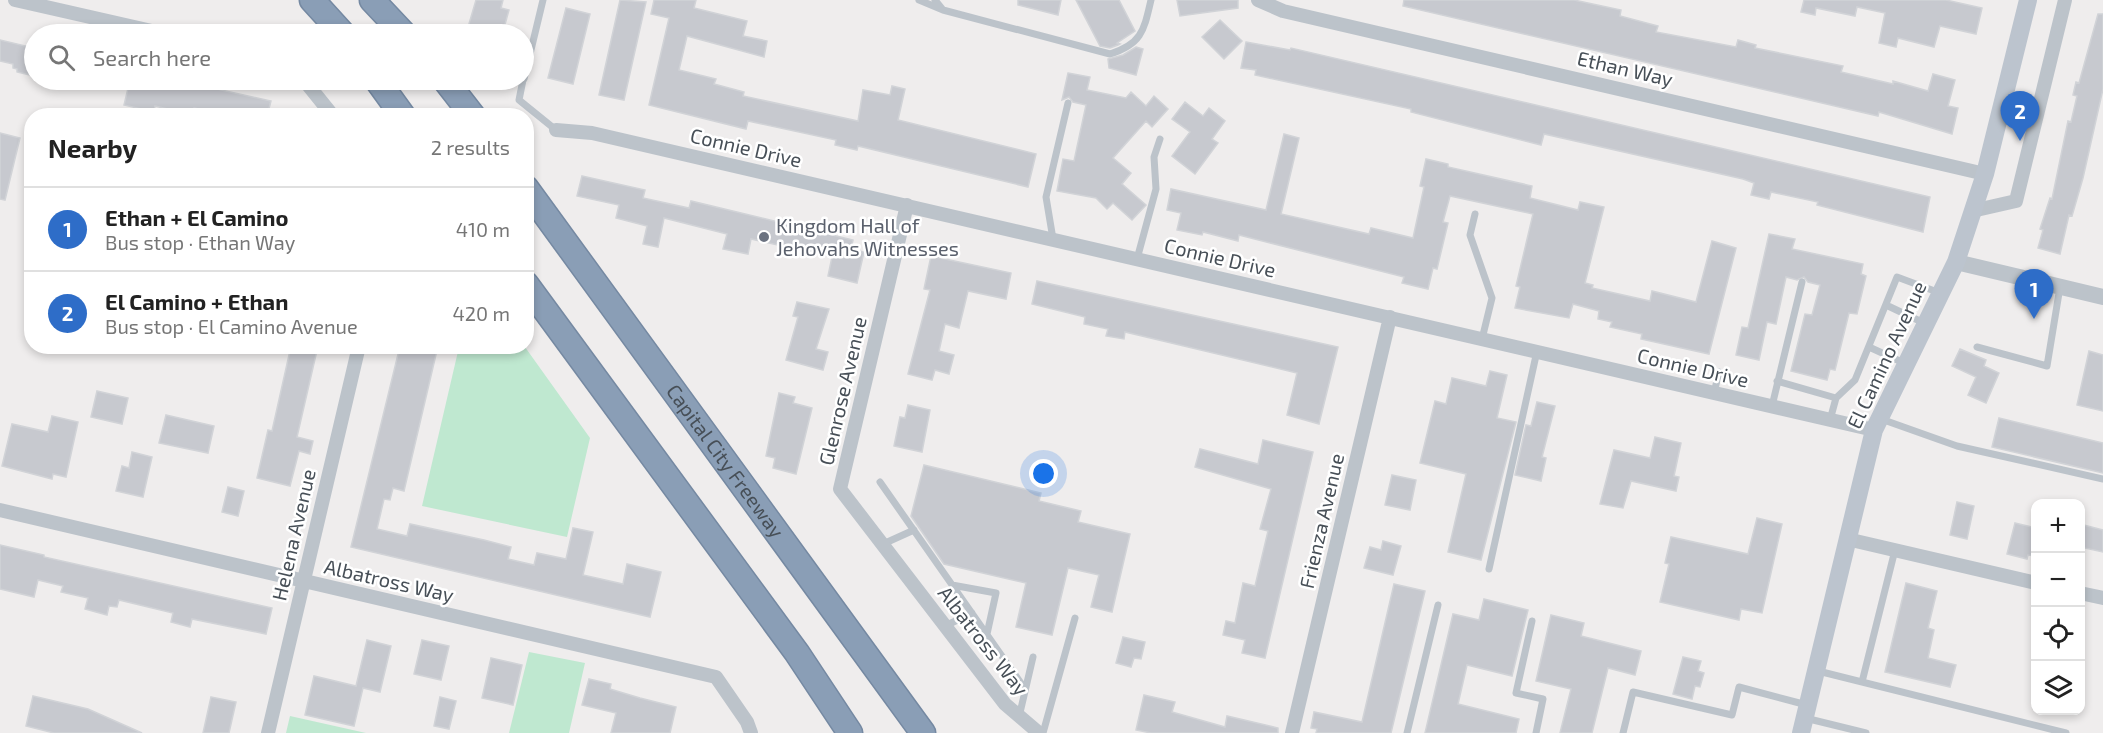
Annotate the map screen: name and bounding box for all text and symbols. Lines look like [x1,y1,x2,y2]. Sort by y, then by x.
search box [24,24,534,90]
icon: search [45,41,78,74]
text: Search here [93,44,211,70]
street label: Ethan Way [1575,45,1676,91]
pin: 2 [2000,92,2040,141]
street label: Connie Drive [688,123,804,171]
text: Nearby [48,132,137,163]
text: 2 results [431,135,510,159]
text: Ethan + El Camino [105,204,288,230]
place label: Kingdom Hall of Jehovahs Witnesses [776,213,959,260]
text: 1 [63,217,72,241]
text: 410 m [456,217,510,241]
text: Bus stop · Ethan Way [105,230,295,254]
marker: Kingdom Hall of Jehovahs Witnesses [757,230,771,244]
street label: Connie Drive [1162,233,1278,281]
pin: 1 [2014,270,2054,319]
street label: El Camino Avenue [1841,277,1931,432]
text: El Camino + Ethan [105,288,288,314]
text: 2 [62,301,73,325]
text: 420 m [452,301,510,325]
text: Bus stop · El Camino Avenue [105,314,358,338]
street label: Glenrose Avenue [813,314,871,467]
street label: Connie Drive [1635,343,1751,391]
street label: Capital City Freeway [662,379,790,542]
street label: Frienza Avenue [1294,451,1348,591]
your location [1029,459,1058,488]
street label: Helena Avenue [266,467,320,603]
map controls [2031,499,2085,715]
button: + [2031,499,2085,553]
street label: Albatross Way [322,553,457,607]
button: − [2031,553,2085,607]
street label: Albatross Way [934,581,1034,700]
button: locate [2031,607,2085,661]
button: layers [2031,661,2085,715]

